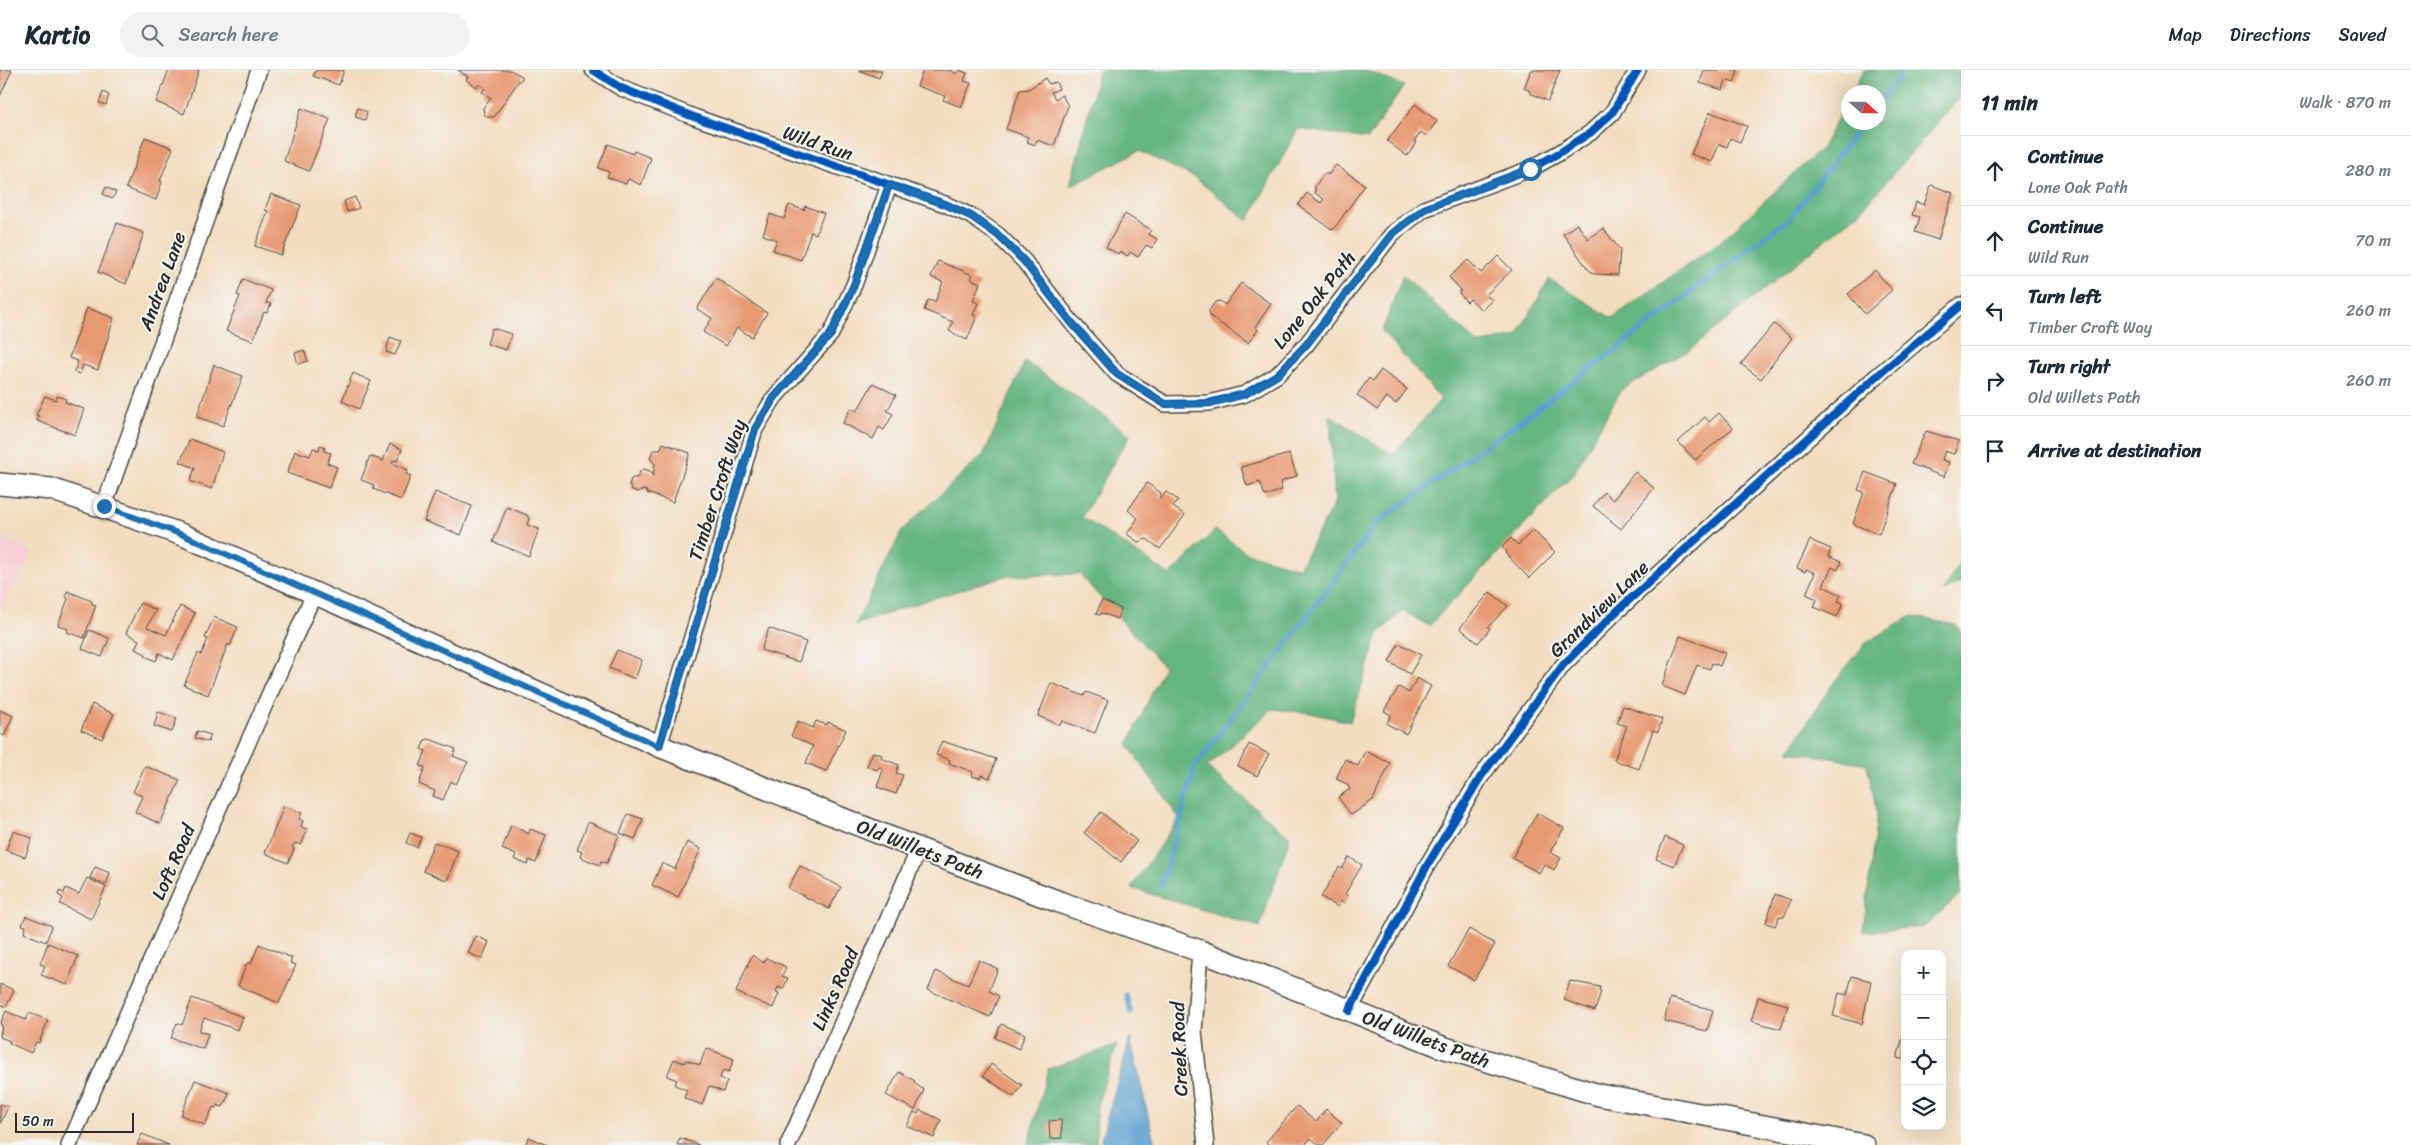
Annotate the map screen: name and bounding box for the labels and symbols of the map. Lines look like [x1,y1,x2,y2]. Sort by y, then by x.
north arrow [1841,85,1886,130]
street label: Wild Run [778,116,858,170]
route start [1519,158,1542,181]
street label: Andrea Lane [129,227,195,336]
street label: Lone Oak Path [1264,243,1364,357]
street label: Timber Croft Way [679,415,755,565]
route end [93,495,116,518]
street label: Grandview Lane [1541,552,1657,666]
street label: Old Willets Path [852,810,988,888]
street label: Loft Road [142,817,205,905]
street label: Links Road [802,940,869,1036]
street label: Creek Road [1161,999,1197,1097]
street label: Old Willets Path [1358,1001,1494,1077]
scale bar [15,1110,134,1133]

